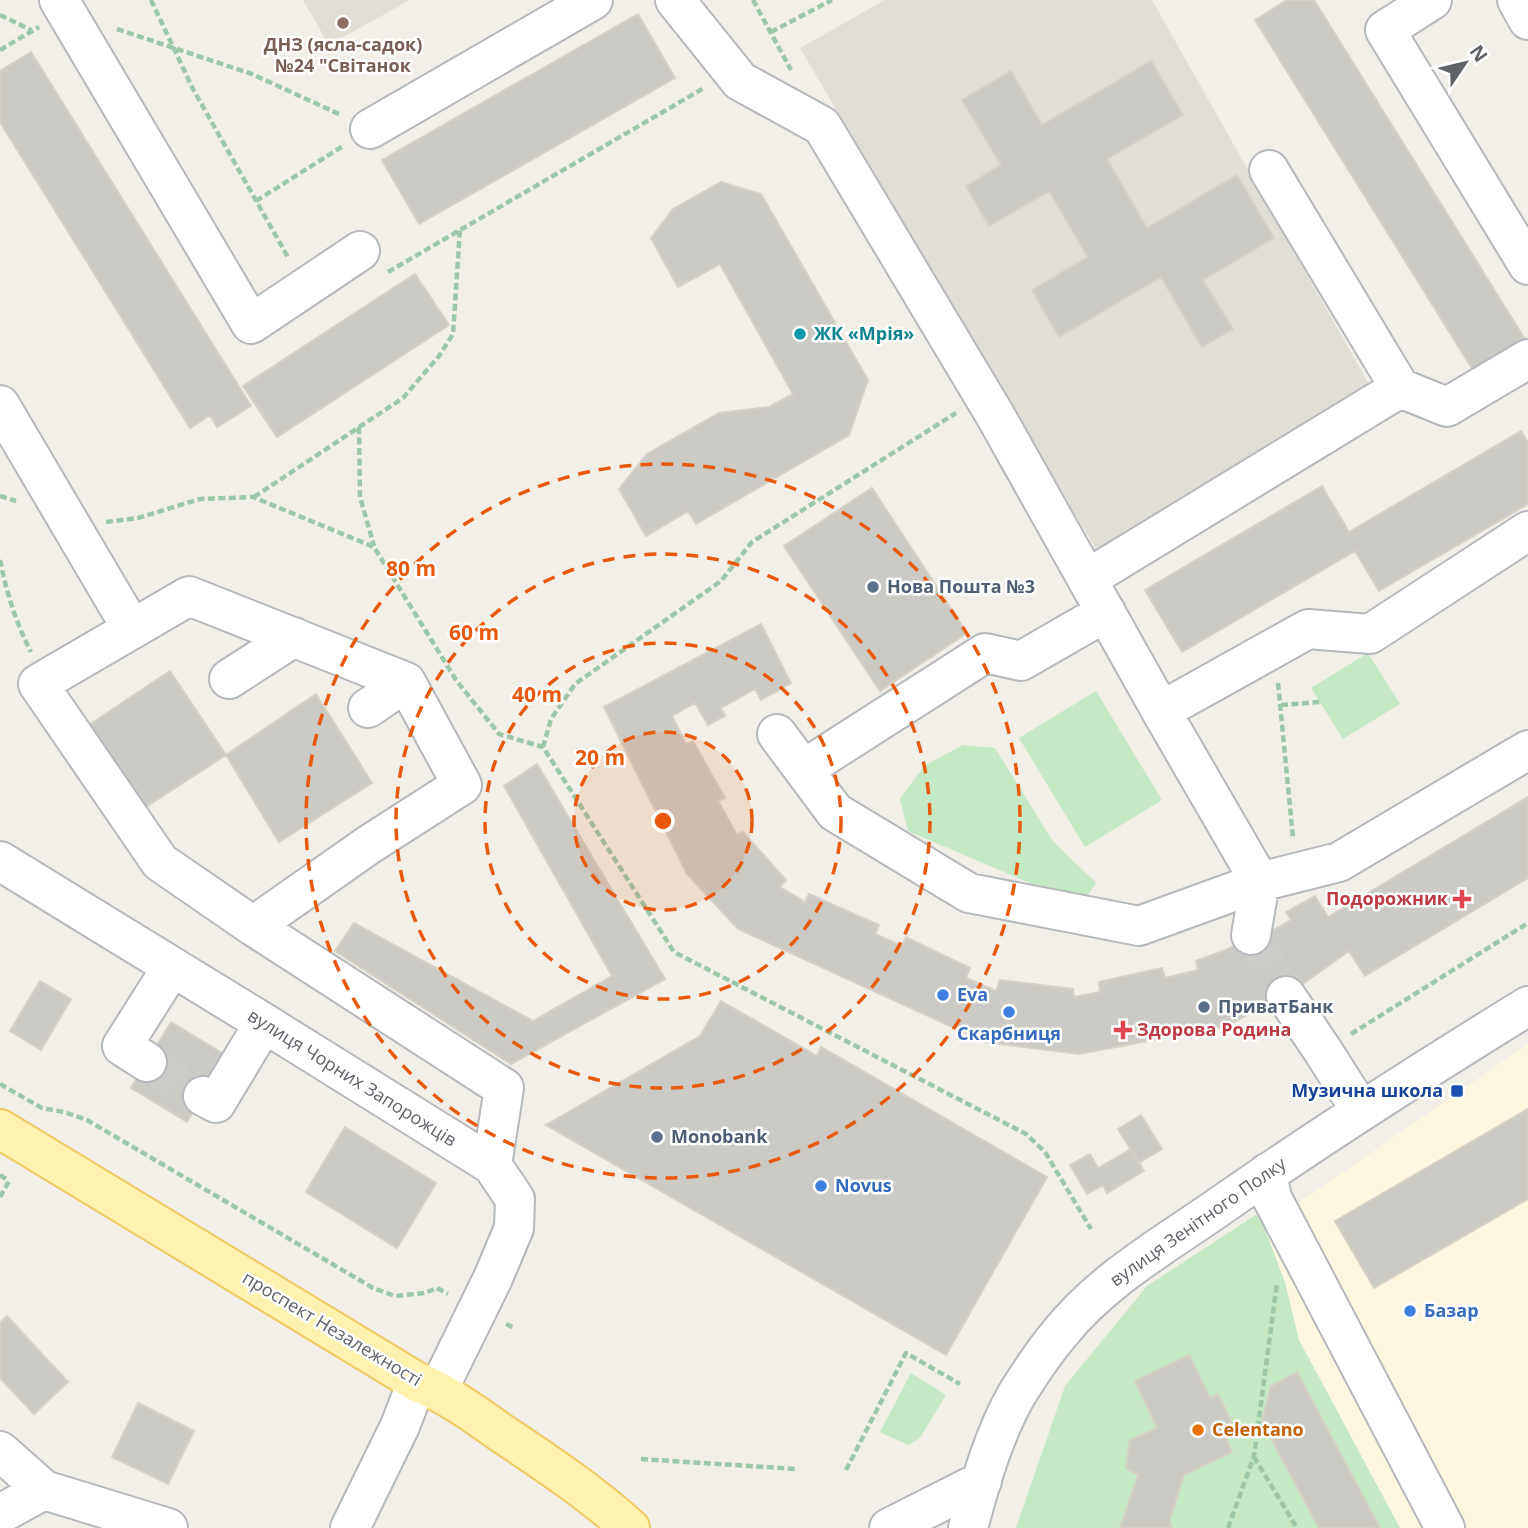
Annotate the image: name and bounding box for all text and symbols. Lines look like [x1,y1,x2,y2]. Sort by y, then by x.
marker: ДНЗ (ясла-садок) №24 "Світанок [335,15,351,31]
north arrow [1430,28,1500,98]
place label: ДНЗ (ясла-садок) №24 "Світанок [264,32,422,77]
text: N [1464,39,1494,67]
place label: ЖК «Мрія» [814,321,914,345]
marker: ЖК «Мрія» [792,326,808,342]
text: 80 m [386,554,436,582]
place label: Нова Пошта №3 [887,574,1035,598]
marker: Нова Пошта №3 [865,579,881,595]
text: 60 m [449,618,499,646]
text: 40 m [512,680,562,708]
text: 20 m [575,743,625,771]
centre of rings [651,809,675,833]
place label: Подорожник [1326,886,1449,910]
marker: Подорожник [1454,891,1470,907]
place label: Eva [957,982,988,1006]
marker: Eva [935,987,951,1003]
place label: ПриватБанк [1218,994,1334,1018]
marker: ПриватБанк [1196,999,1212,1015]
street label: вулиця Чорних Запорожців [244,1003,461,1151]
marker: Скарбниця [1001,1004,1017,1020]
place label: Здорова Родина [1137,1017,1291,1041]
place label: Скарбниця [957,1021,1061,1045]
marker: Здорова Родина [1115,1022,1131,1038]
place label: Музична школа [1291,1078,1443,1102]
marker: Музична школа [1449,1083,1465,1099]
place label: Monobank [671,1124,768,1148]
marker: Monobank [649,1129,665,1145]
street label: вулиця Зенітного Полку [1105,1151,1291,1291]
place label: Novus [835,1173,892,1197]
marker: Novus [813,1178,829,1194]
street label: проспект Незалежності [239,1265,427,1391]
place label: Базар [1424,1298,1479,1322]
marker: Базар [1402,1303,1418,1319]
place label: Celentano [1212,1417,1304,1441]
marker: Celentano [1190,1422,1206,1438]

